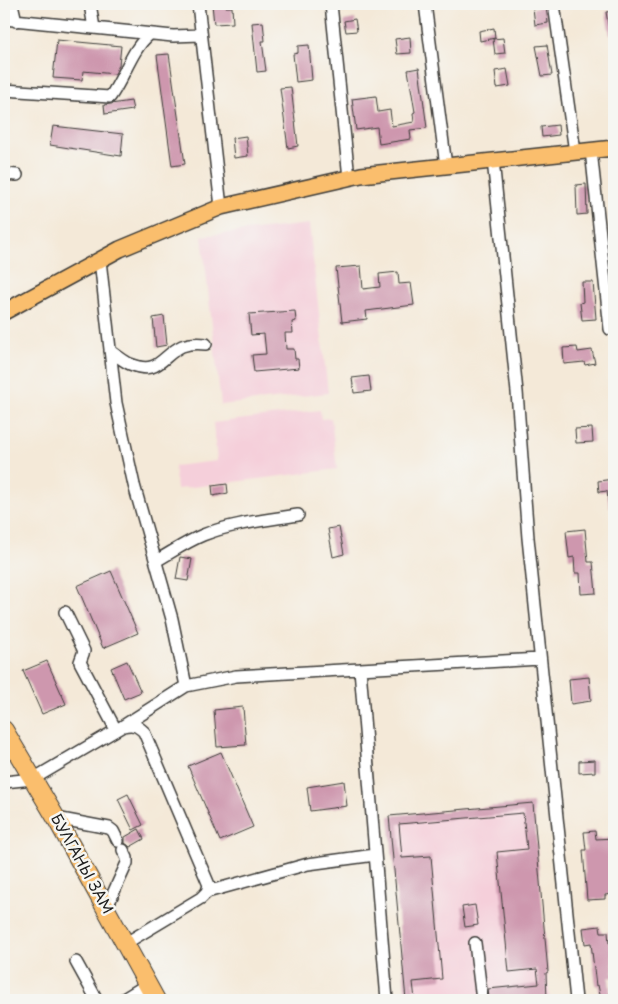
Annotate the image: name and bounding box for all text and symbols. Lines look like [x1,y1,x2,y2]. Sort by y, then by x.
street label: БУЛГАНЫ ЗАМ [46,809,120,918]

